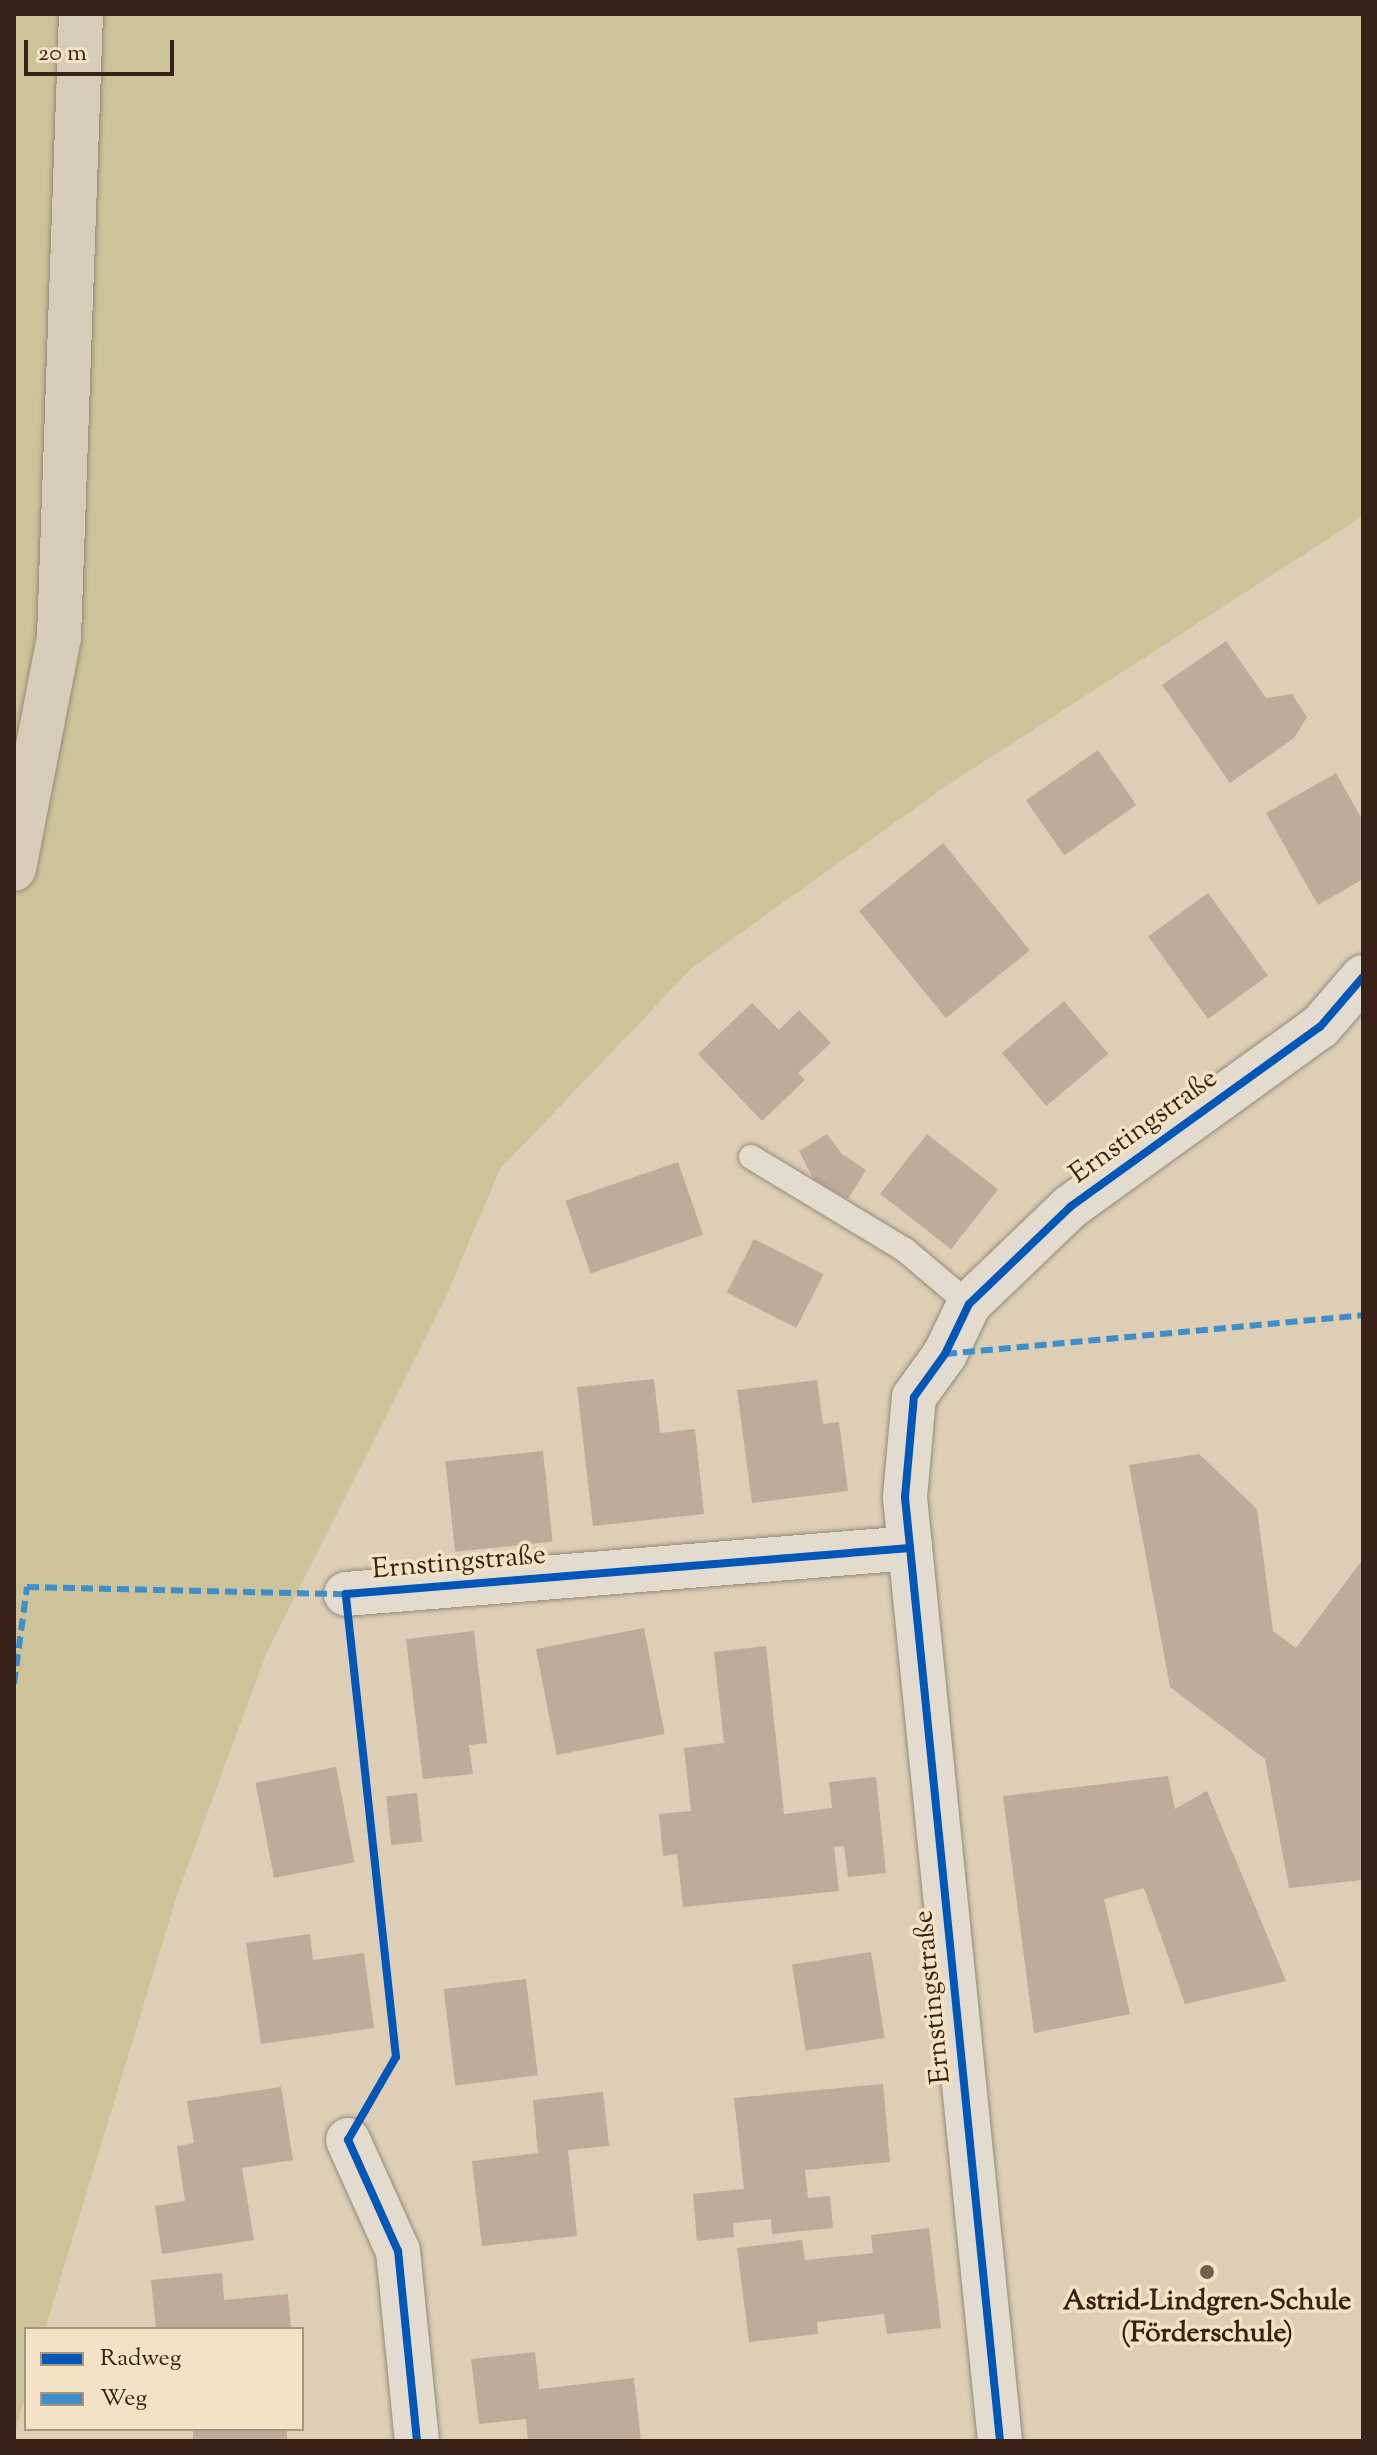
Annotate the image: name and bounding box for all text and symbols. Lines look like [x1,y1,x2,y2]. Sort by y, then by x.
scale bar [28,24,178,74]
text: 20 m [38,37,87,71]
street label: Ernstingstraße [1064,1062,1224,1192]
street label: Ernstingstraße [371,1539,547,1587]
street label: Ernstingstraße [907,1909,959,2085]
marker: Astrid-Lindgren-Schule (Förderschule) [1198,2263,1216,2281]
place label: Astrid-Lindgren-Schule (Förderschule) [1063,2285,1351,2351]
legend [24,2327,304,2431]
text: Radweg [100,2342,181,2376]
text: Weg [100,2382,147,2416]

